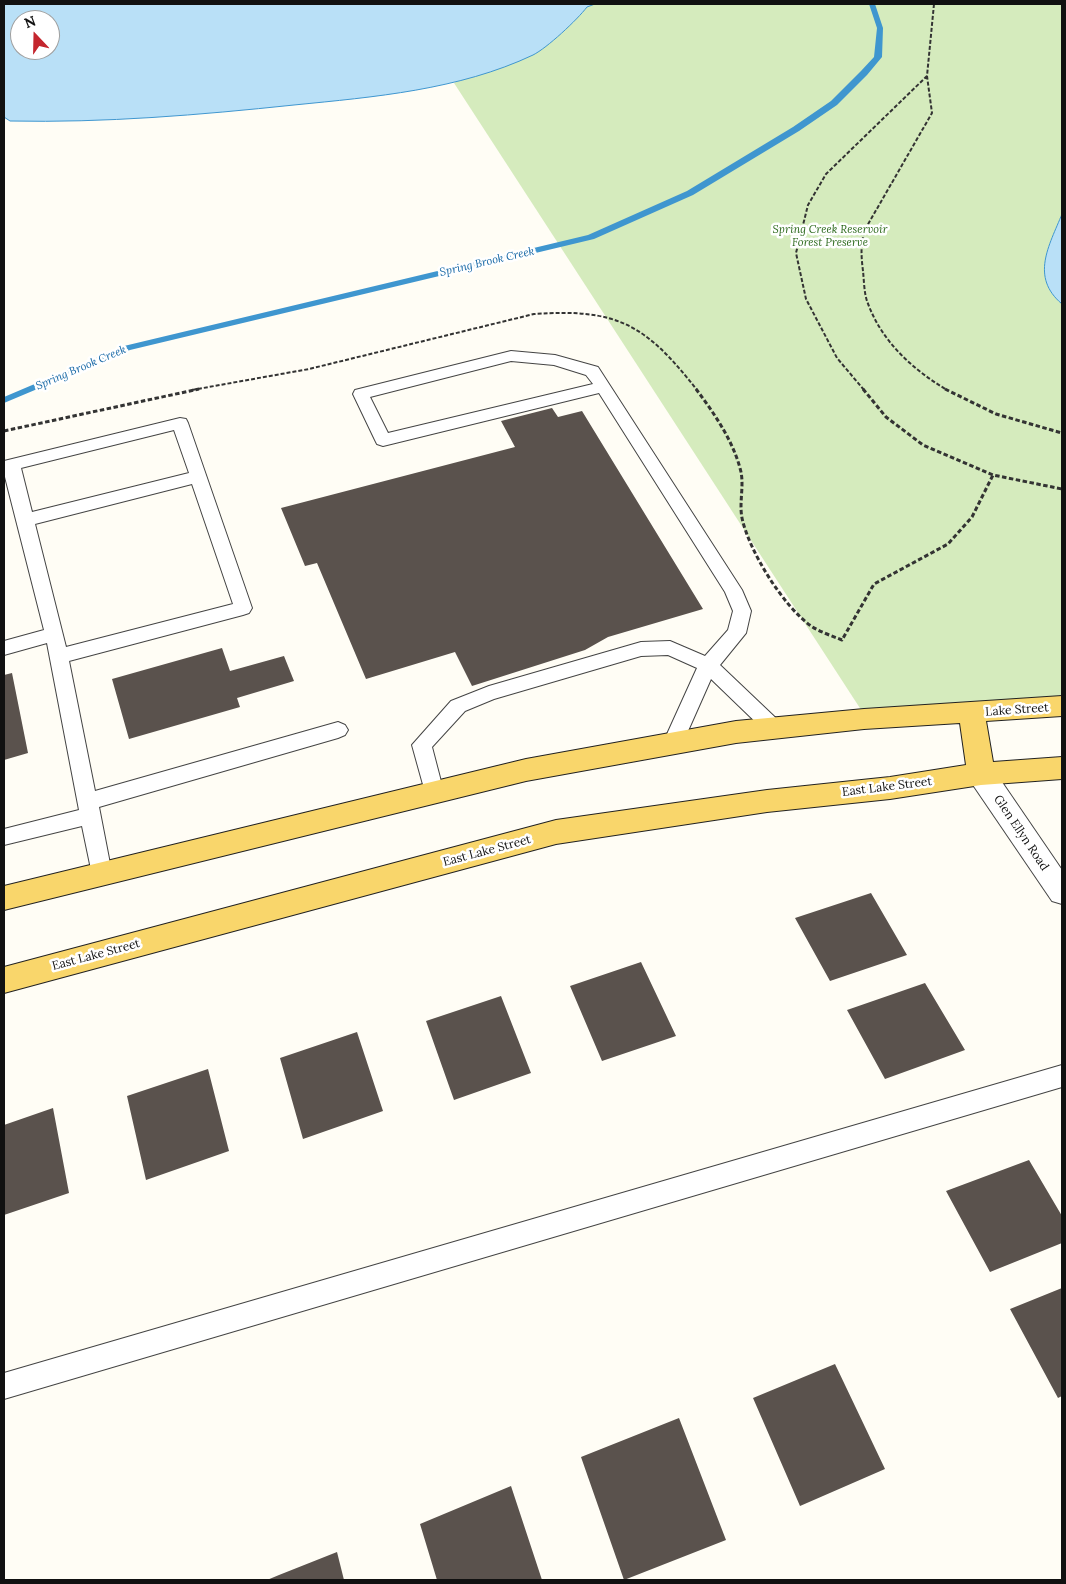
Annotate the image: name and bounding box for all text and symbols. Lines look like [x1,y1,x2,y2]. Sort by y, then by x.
north arrow [10,10,60,60]
text: N [22,12,38,32]
park label: Spring Creek Reservoir Forest Preserve [773,223,887,249]
water label: Spring Brook Creek [438,245,536,279]
water label: Spring Brook Creek [34,343,128,393]
street label: Lake Street [985,701,1049,719]
street label: East Lake Street [841,774,933,800]
street label: Glen Ellyn Road [990,793,1052,873]
street label: East Lake Street [441,832,533,870]
street label: East Lake Street [50,936,142,974]

